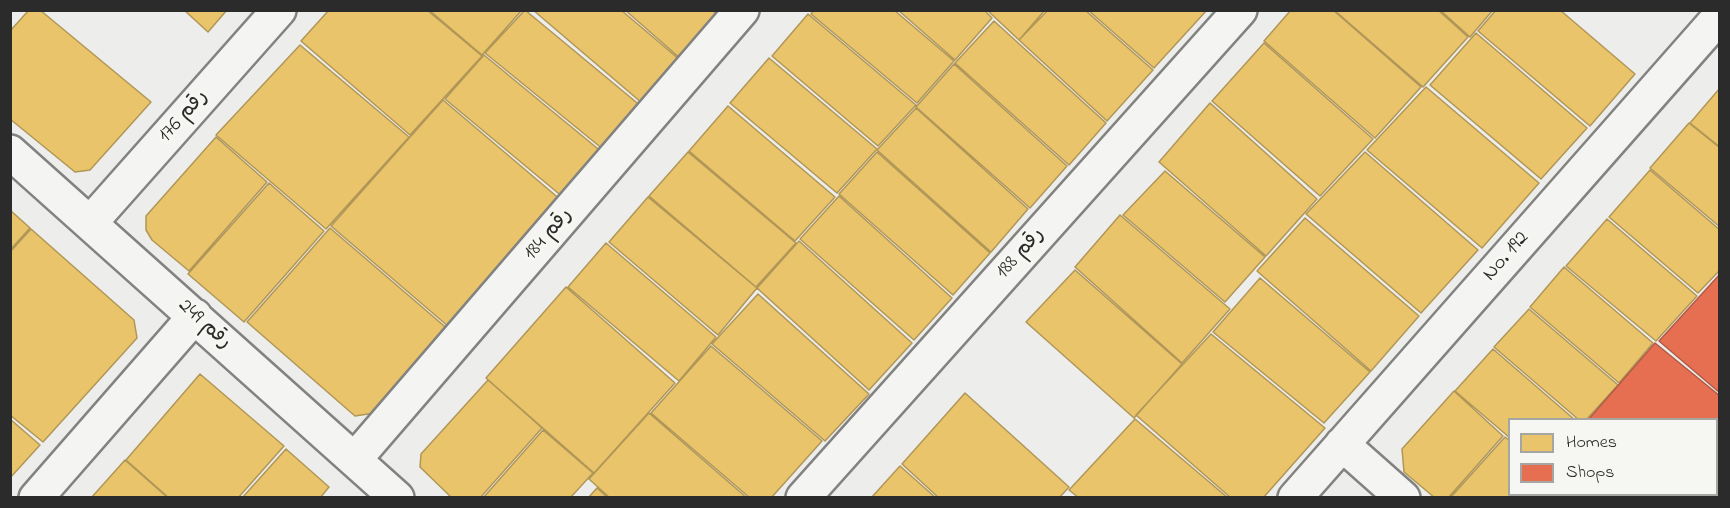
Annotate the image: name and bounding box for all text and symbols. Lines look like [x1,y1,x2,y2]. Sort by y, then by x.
street label: رقم 176 [154,85,214,149]
street label: رقم 184 [519,204,579,266]
street label: رقم 188 [991,223,1051,285]
street label: No. 192 [1478,227,1536,287]
street label: رقم 249 [172,294,236,356]
legend [1508,418,1718,496]
text: Homes [1566,430,1617,456]
text: Shops [1566,460,1614,486]

